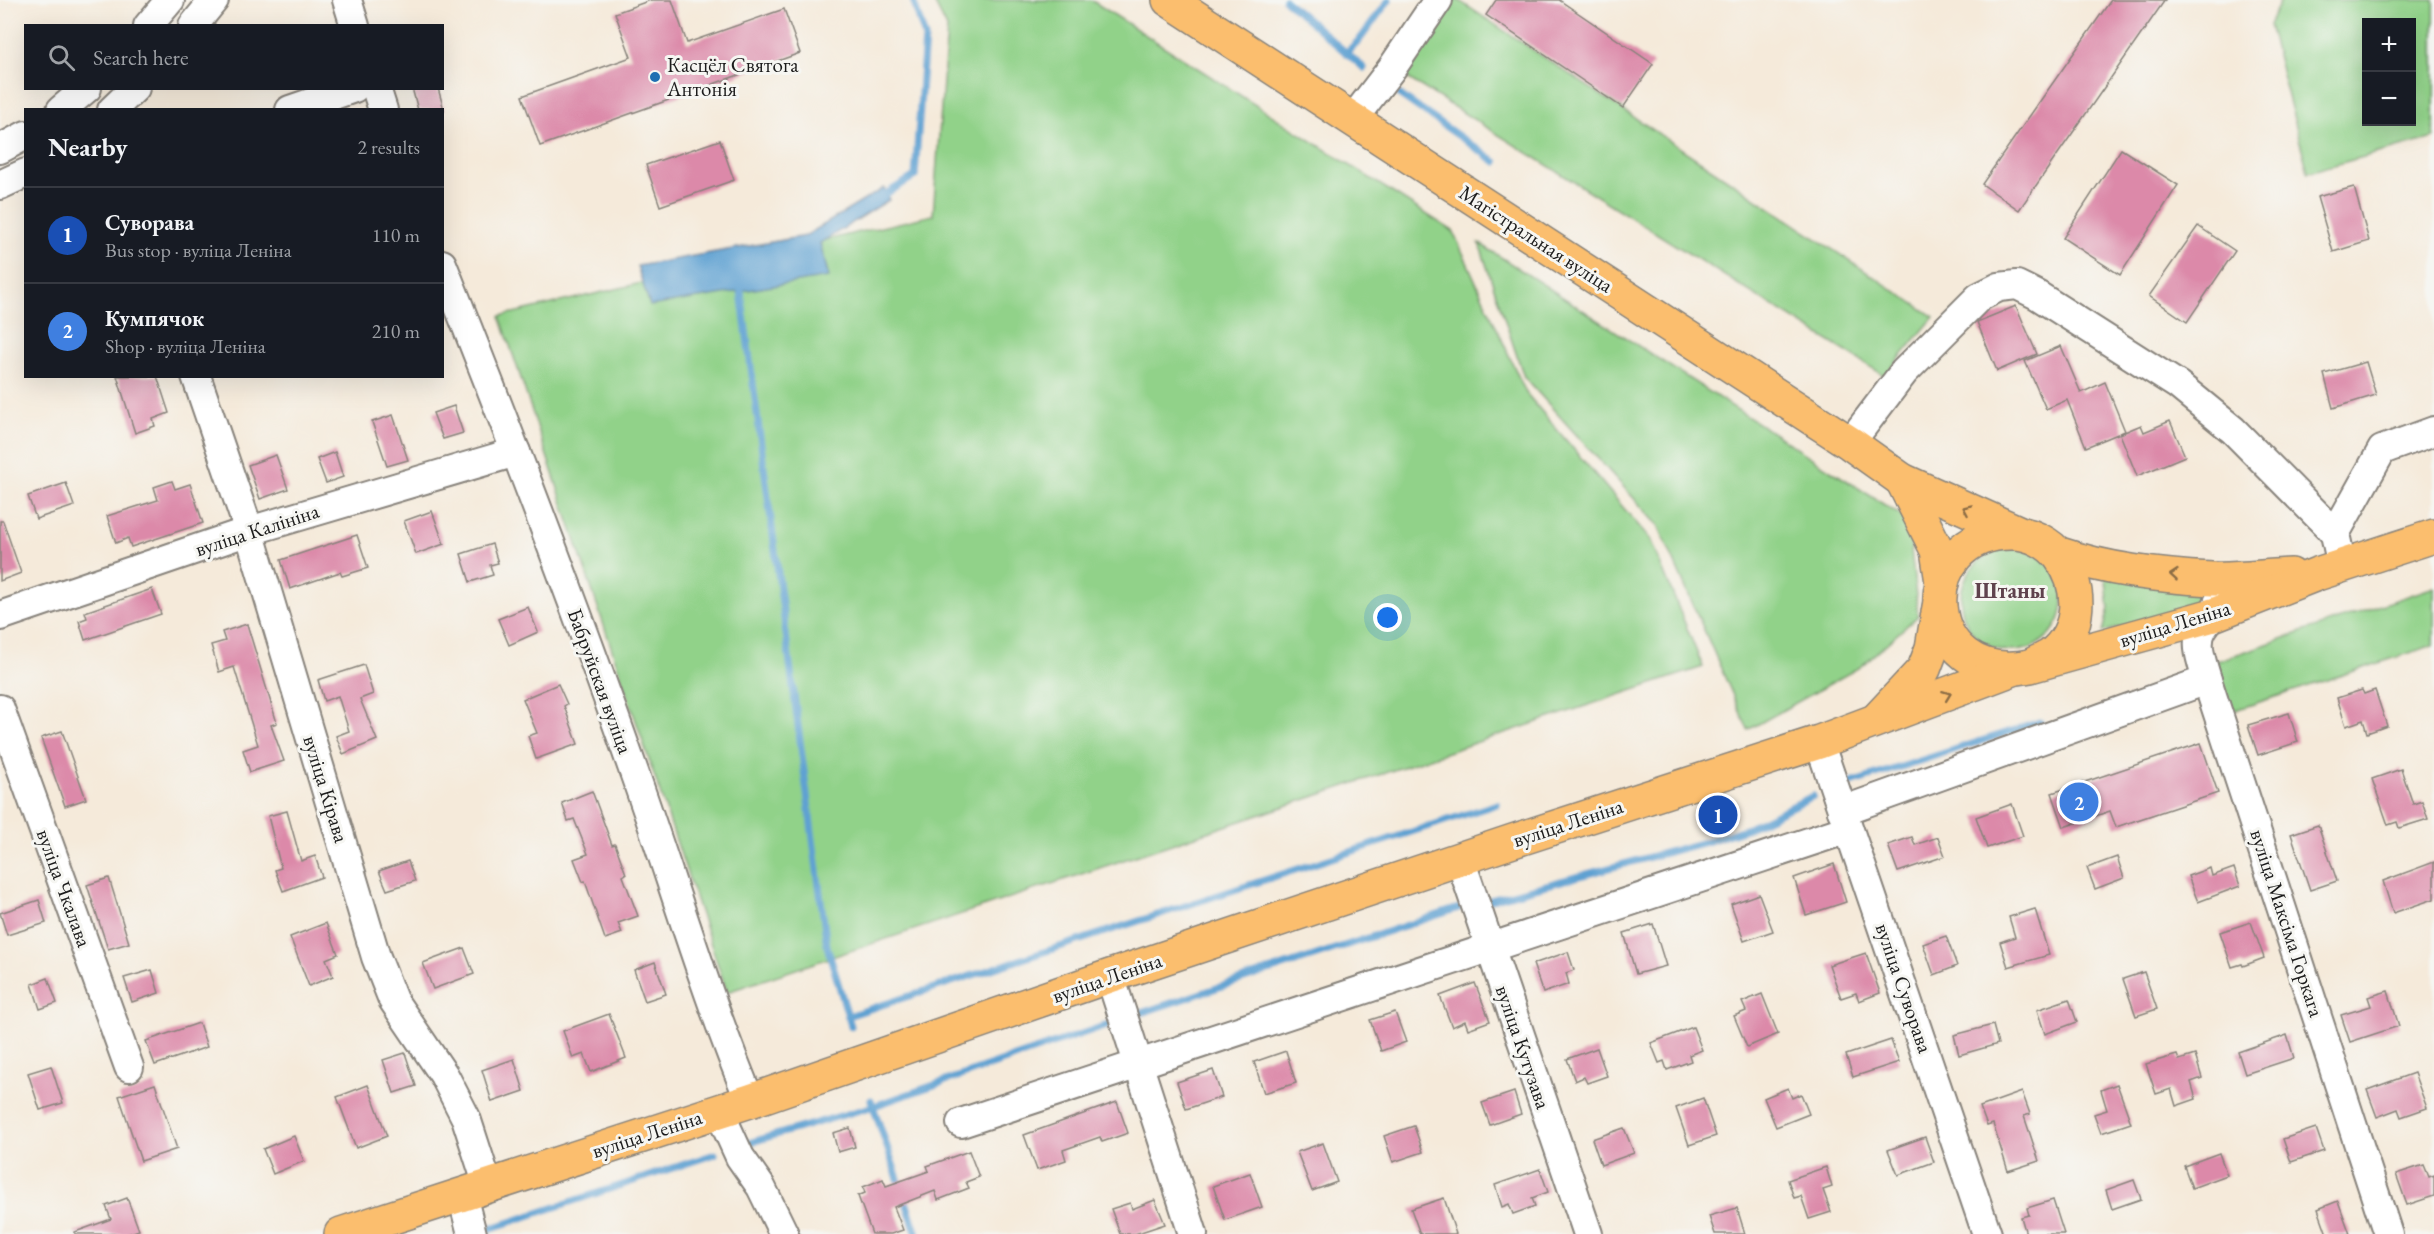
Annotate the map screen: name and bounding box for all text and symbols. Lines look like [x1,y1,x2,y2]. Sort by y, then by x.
map controls [2362,18,2416,126]
button: + [2362,18,2416,72]
search box [24,24,444,90]
icon: search [45,41,78,74]
text: Search here [93,43,188,72]
place label: Касцёл Святога Антонія [666,51,799,102]
marker: Касцёл Святога Антонія [648,70,662,84]
button: − [2362,72,2416,126]
text: Nearby [48,130,128,164]
text: 2 results [357,134,420,160]
street label: Магістральная вуліца [1454,179,1619,299]
text: Суворава [105,208,194,237]
text: 1 [62,222,73,248]
text: 110 m [372,222,420,248]
text: Bus stop · вуліца Леніна [105,237,292,263]
text: Кумпячок [105,304,204,333]
text: 2 [62,318,73,344]
text: 210 m [372,318,420,344]
text: Shop · вуліца Леніна [105,333,266,359]
street label: вуліца Калініна [191,497,323,562]
one-way arrow [1962,504,1973,516]
one-way arrow [2170,569,2179,582]
district label: Штаны [1974,576,2046,605]
street label: вуліца Леніна [2116,594,2234,653]
your location [1373,603,1402,632]
street label: Бабруйская вуліца [562,605,639,758]
one-way arrow [1942,689,1952,702]
street label: вуліца Кірава [297,732,356,846]
pin: 2 [2060,780,2098,824]
street label: вуліца Леніна [1509,792,1627,853]
pin: 1 [1698,792,1738,838]
street label: вуліца Чкалава [31,825,99,951]
street label: вуліца Максіма Горкага [2244,825,2331,1021]
street label: вуліца Суворава [1870,919,1939,1057]
street label: вуліца Леніна [1048,946,1166,1009]
street label: вуліца Кутузава [1490,981,1557,1113]
street label: вуліца Леніна [588,1103,706,1164]

